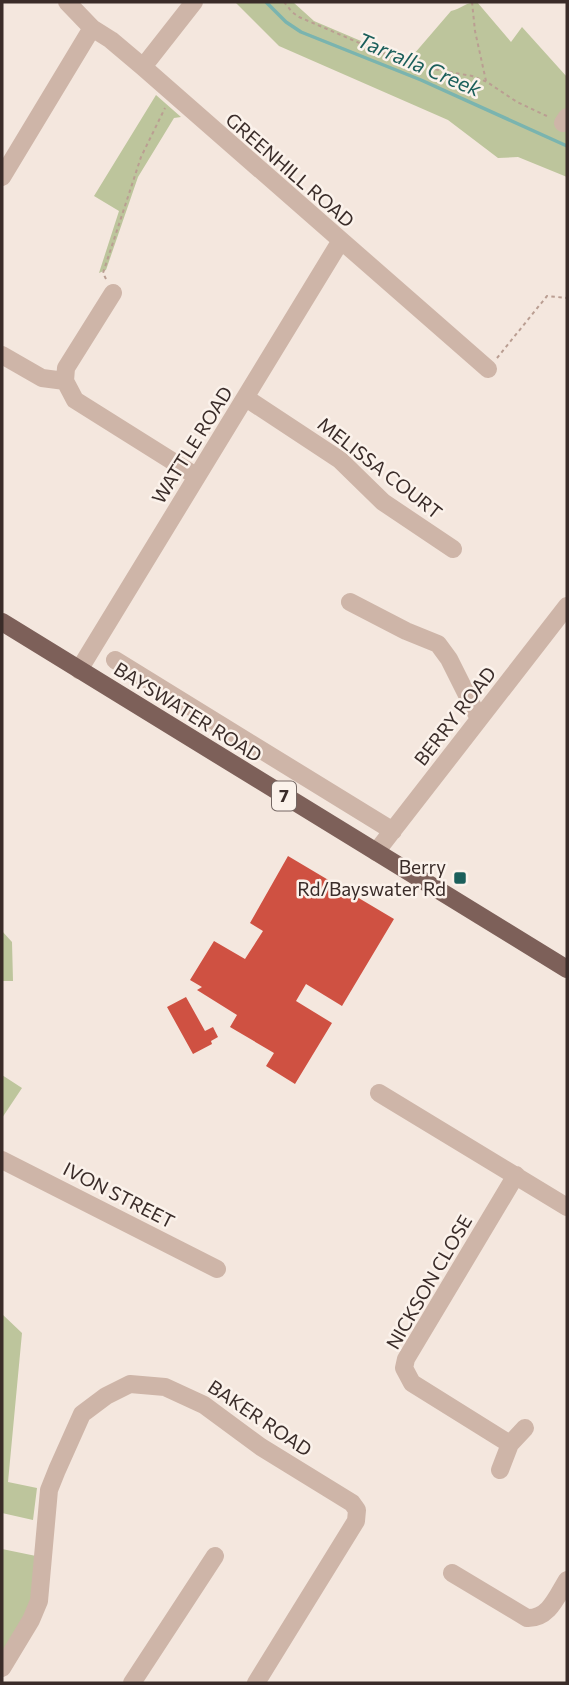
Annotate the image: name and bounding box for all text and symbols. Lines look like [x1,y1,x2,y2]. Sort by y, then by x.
water label: Tarralla Creek [354,26,486,101]
street label: GREENHILL ROAD [221,107,359,232]
street label: WATTLE ROAD [146,382,237,508]
street label: MELISSA COURT [313,412,447,523]
street label: BAYSWATER ROAD [110,657,267,766]
street label: BERRY ROAD [409,662,500,770]
road number: 7 [272,782,296,810]
place label: Berry Rd/Bayswater Rd [297,855,446,900]
marker: Berry Rd/Bayswater Rd [452,870,468,886]
street label: IVON STREET [60,1157,179,1232]
street label: NICKSON CLOSE [381,1210,476,1353]
street label: BAKER ROAD [204,1374,317,1461]

